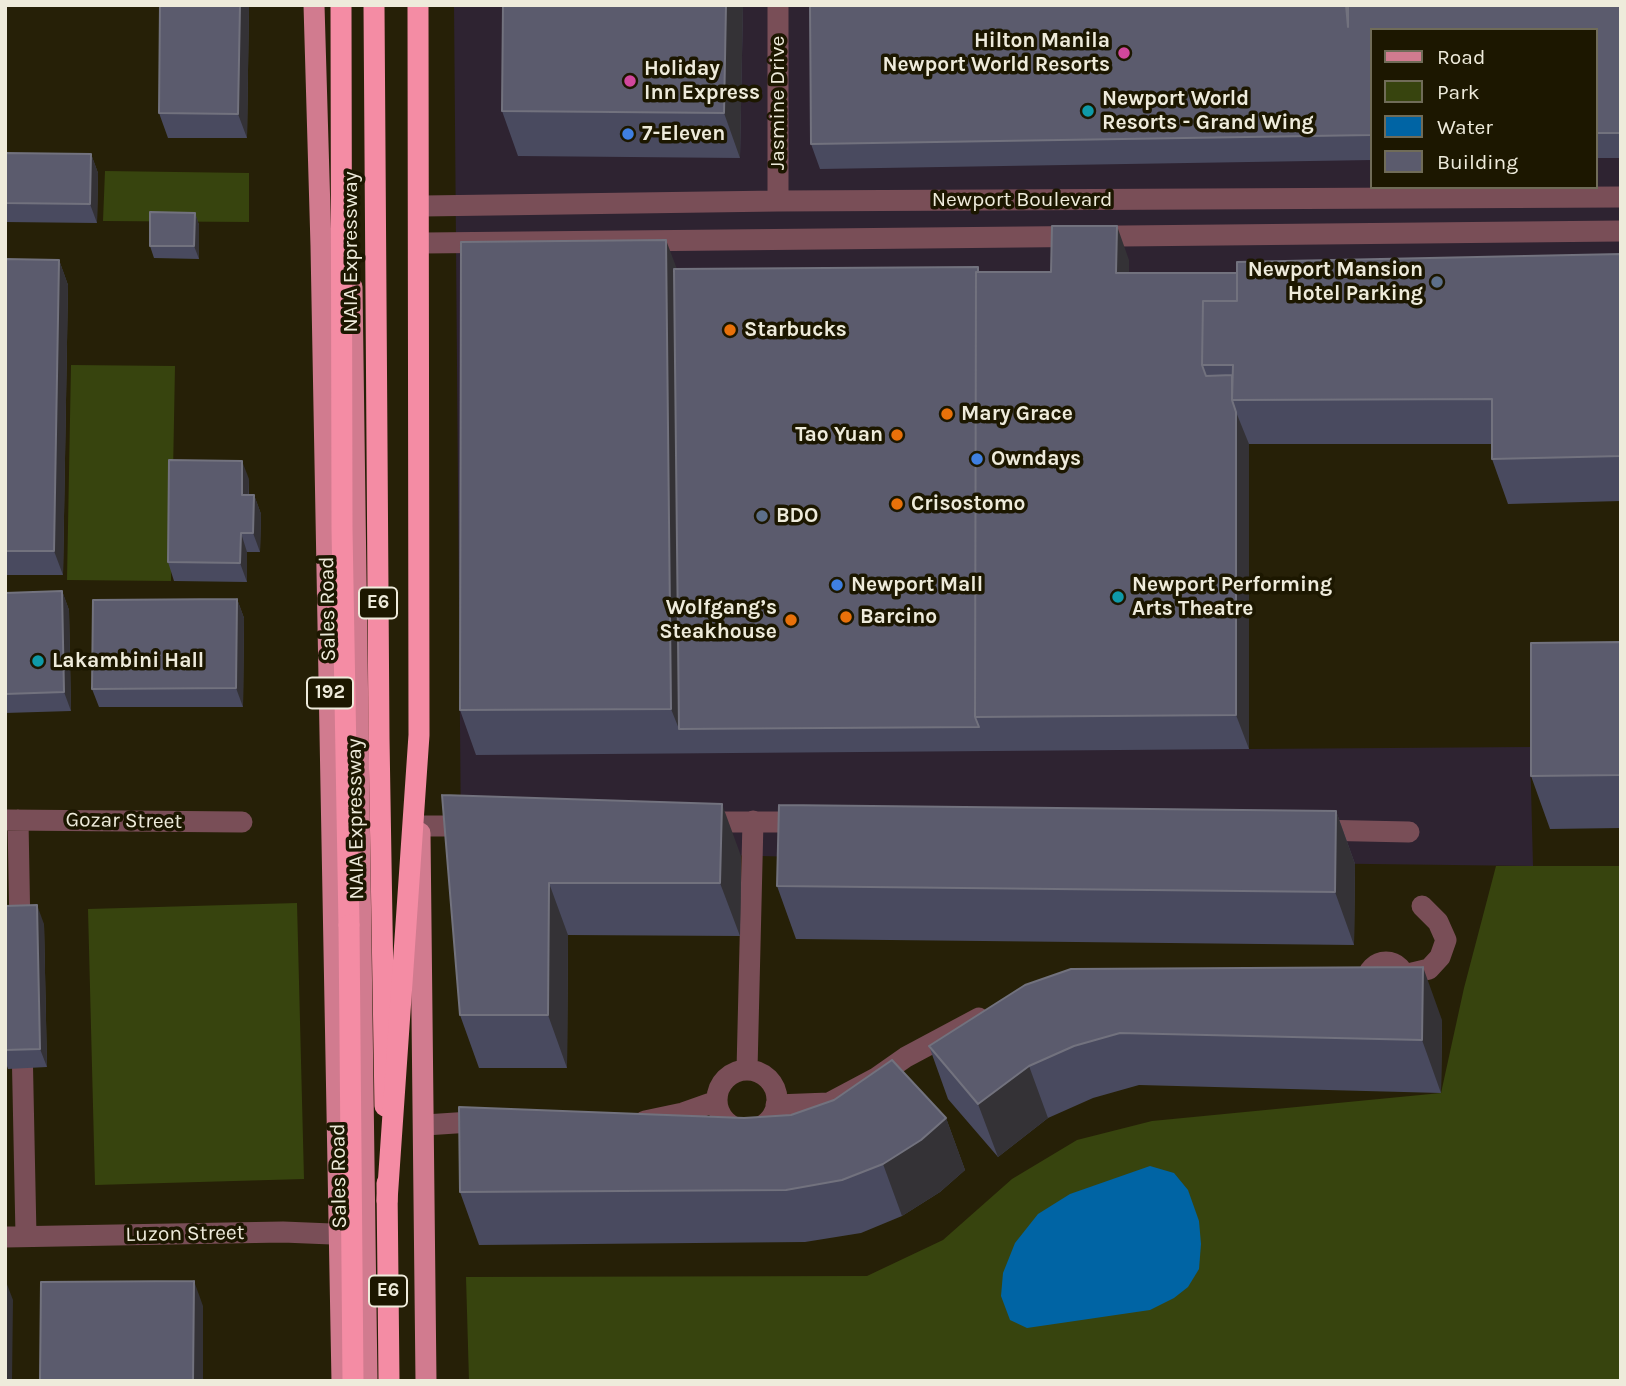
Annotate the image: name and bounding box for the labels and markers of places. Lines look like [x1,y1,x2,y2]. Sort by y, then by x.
place label: Hilton Manila Newport World Resorts [882,28,1110,78]
marker: Hilton Manila Newport World Resorts [1116,45,1132,61]
place label: Holiday Inn Express [644,56,760,106]
marker: Holiday Inn Express [622,73,638,89]
place label: Newport World Resorts - Grand Wing [1102,86,1314,136]
marker: Newport World Resorts - Grand Wing [1080,103,1096,119]
place label: 7-Eleven [642,121,725,147]
marker: 7-Eleven [620,126,636,142]
place label: Newport Mansion Hotel Parking [1248,257,1423,307]
marker: Newport Mansion Hotel Parking [1429,274,1445,290]
place label: Starbucks [744,317,847,343]
marker: Starbucks [722,322,738,338]
place label: Mary Grace [961,401,1073,427]
marker: Mary Grace [939,406,955,422]
place label: Tao Yuan [795,422,883,448]
marker: Tao Yuan [889,427,905,443]
place label: Owndays [991,446,1081,472]
marker: Owndays [969,451,985,467]
place label: Crisostomo [911,491,1025,517]
marker: Crisostomo [889,496,905,512]
place label: BDO [776,503,818,529]
marker: BDO [754,508,770,524]
place label: Newport Mall [851,572,983,598]
place label: Newport Performing Arts Theatre [1132,572,1332,622]
marker: Newport Mall [829,577,845,593]
marker: Newport Performing Arts Theatre [1110,589,1126,605]
place label: Wolfgang’s Steakhouse [659,595,777,645]
place label: Barcino [860,604,937,630]
marker: Barcino [838,609,854,625]
marker: Wolfgang’s Steakhouse [783,612,799,628]
place label: Lakambini Hall [52,648,204,674]
marker: Lakambini Hall [30,653,46,669]

